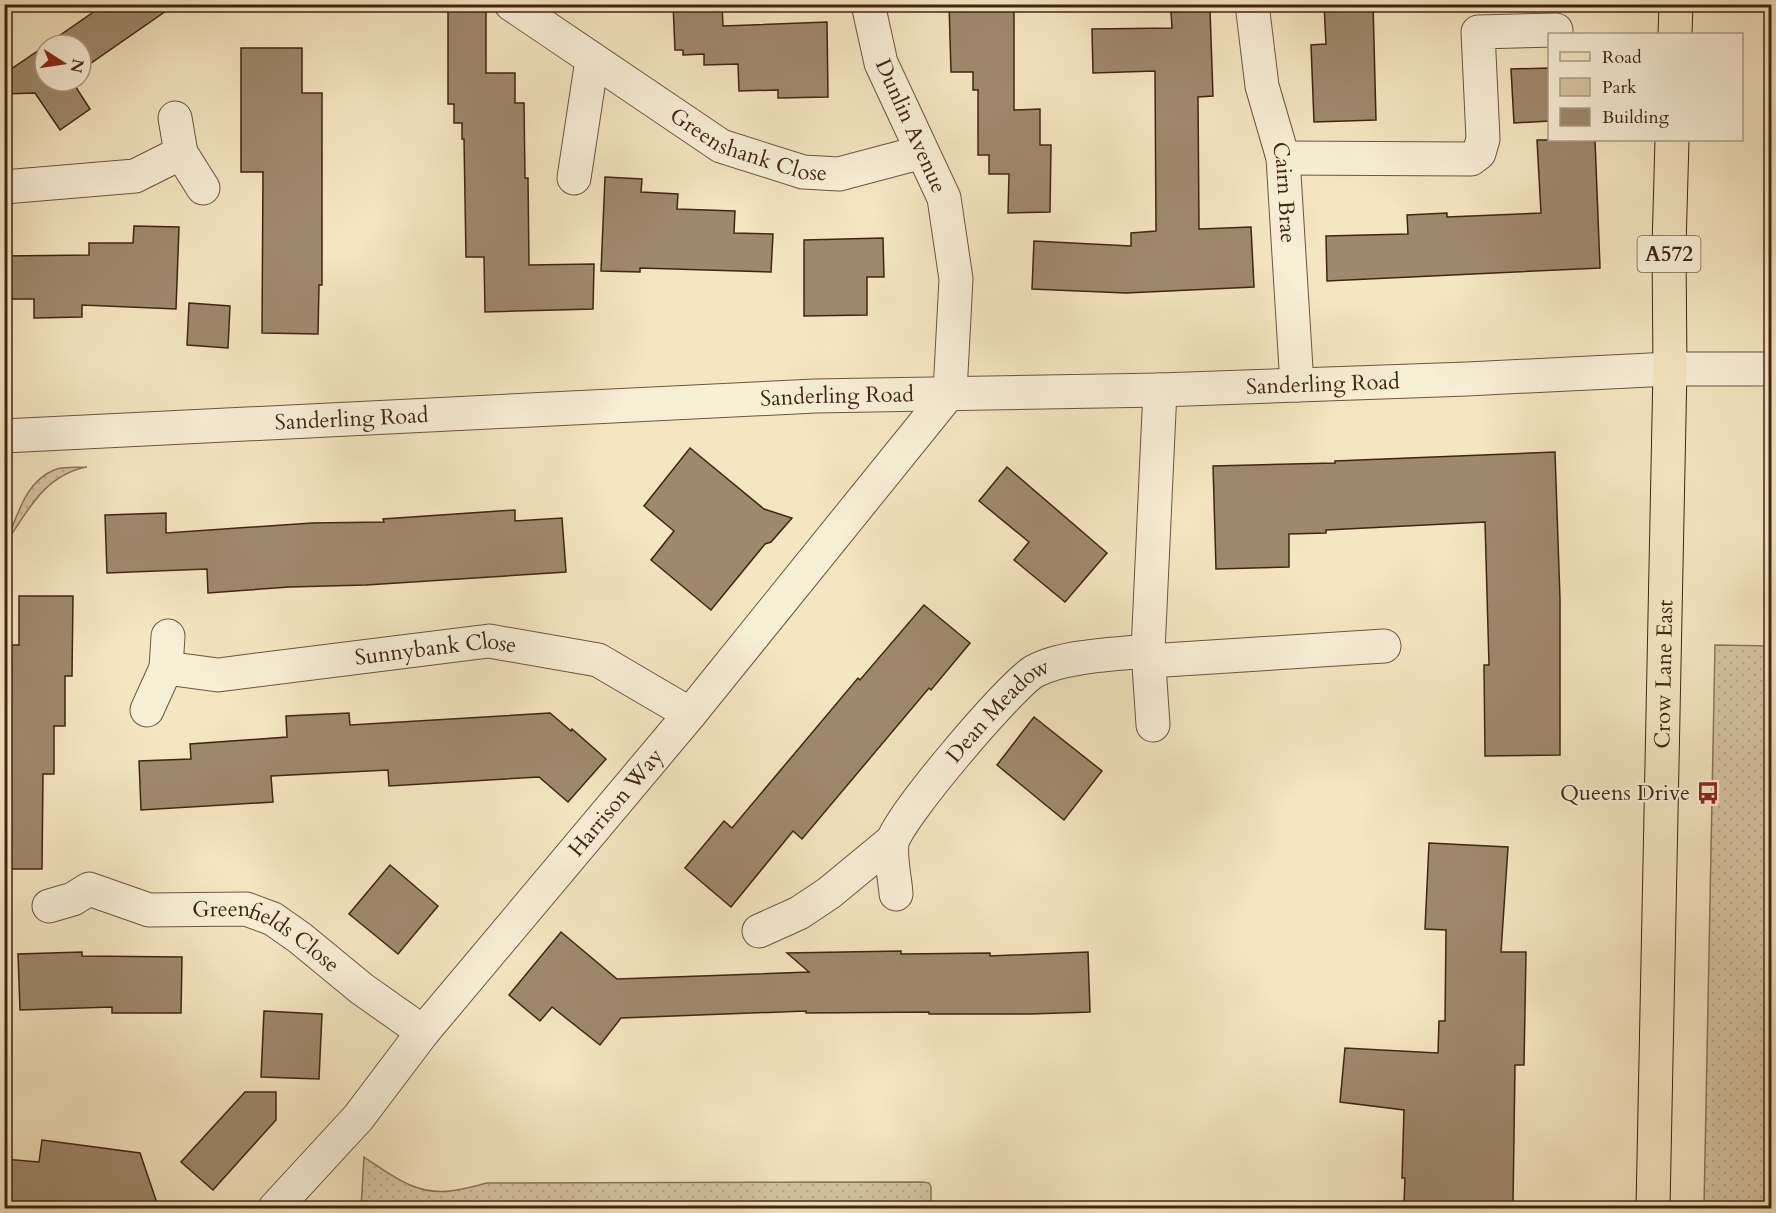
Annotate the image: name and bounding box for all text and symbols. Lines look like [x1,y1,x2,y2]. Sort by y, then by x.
north arrow [33,33,93,93]
legend [1548,33,1743,141]
text: Road [1602,45,1642,70]
street label: Dunlin Avenue [868,54,954,198]
text: N [64,57,89,75]
text: Park [1602,75,1637,100]
street label: Greenshank Close [664,101,828,188]
text: Building [1602,105,1670,130]
street label: Cairn Brae [1264,138,1303,244]
road number: A572 [1638,236,1700,272]
street label: Sanderling Road [1245,366,1401,402]
street label: Sanderling Road [759,379,914,414]
street label: Sanderling Road [274,400,429,438]
street label: Crow Lane East [1647,599,1680,749]
street label: Sunnybank Close [353,626,519,673]
street label: Dean Meadow [939,651,1054,769]
street label: Harrison Way [561,741,670,863]
place label: Queens Drive [1560,778,1690,808]
bus stop icon: Queens Drive [1695,780,1721,806]
street label: Greenfields Close [192,894,346,979]

